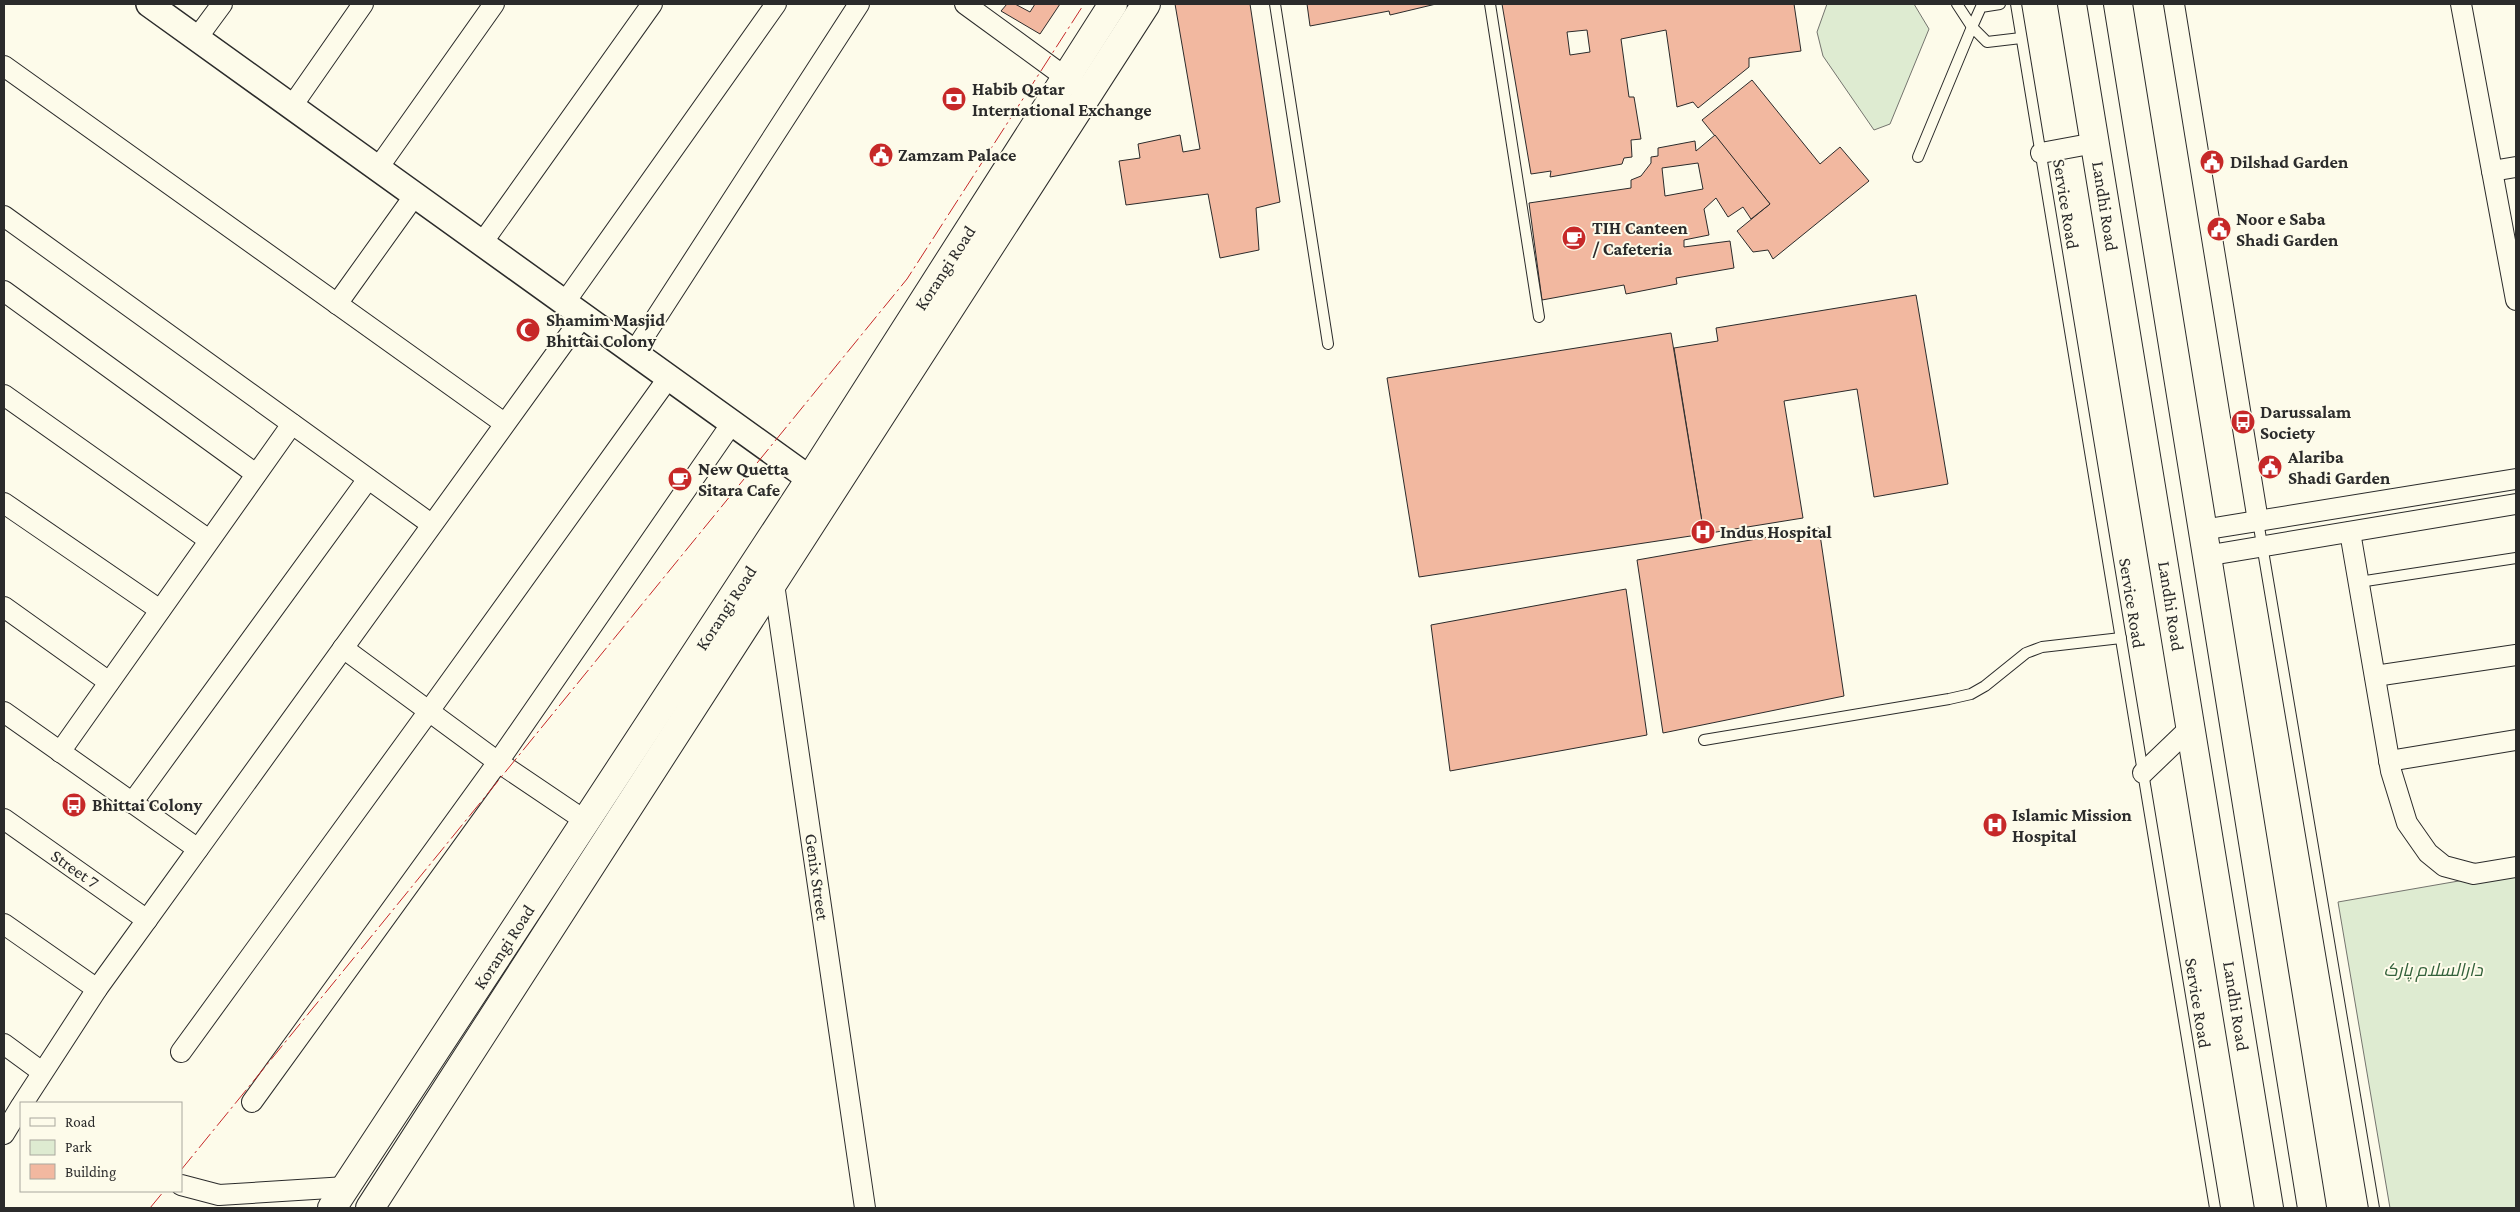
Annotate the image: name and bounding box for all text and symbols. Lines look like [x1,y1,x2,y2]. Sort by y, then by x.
place label: Habib Qatar International Exchange [972,79,1152,120]
bank icon: Habib Qatar International Exchange [941,86,967,112]
public building icon: Zamzam Palace [868,142,894,168]
place label: Zamzam Palace [898,145,1016,165]
public building icon: Dilshad Garden [2199,149,2225,175]
place label: Dilshad Garden [2230,152,2349,172]
street label: Service Road [2049,158,2083,251]
street label: Landhi Road [2088,160,2122,253]
place label: Noor e Saba Shadi Garden [2236,209,2339,250]
public building icon: Noor e Saba Shadi Garden [2206,216,2232,242]
place label: TIH Canteen / Cafeteria [1592,218,1689,259]
street label: Korangi Road [910,222,980,314]
cafe icon: TIH Canteen / Cafeteria [1561,225,1587,251]
place label: Shamim Masjid Bhittai Colony [546,310,665,351]
mosque icon: Shamim Masjid Bhittai Colony [515,317,541,343]
place label: Darussalam Society [2260,402,2352,443]
bus stop icon: Darussalam Society [2230,409,2256,435]
place label: Alariba Shadi Garden [2287,447,2391,488]
public building icon: Alariba Shadi Garden [2257,454,2283,480]
place label: New Quetta Sitara Cafe [698,459,789,500]
cafe icon: New Quetta Sitara Cafe [667,466,693,492]
hospital icon: Indus Hospital [1690,519,1716,545]
place label: Indus Hospital [1720,522,1832,542]
street label: Service Road [2115,557,2149,650]
street label: Landhi Road [2154,560,2188,653]
street label: Korangi Road [691,562,761,654]
bus stop icon: Bhittai Colony [61,792,87,818]
place label: Bhittai Colony [92,795,203,815]
place label: Islamic Mission Hospital [2012,805,2133,846]
hospital icon: Islamic Mission Hospital [1982,812,2008,838]
street label: Genix Street [801,832,833,923]
street label: Street 7 [47,845,103,893]
street label: Korangi Road [469,901,539,993]
street label: Service Road [2181,957,2215,1050]
street label: Landhi Road [2219,960,2253,1053]
park label: دارالسلام پارک [2383,960,2484,982]
legend [20,1102,182,1192]
text: Road [65,1114,96,1130]
text: Park [65,1139,92,1155]
text: Building [65,1164,116,1181]

